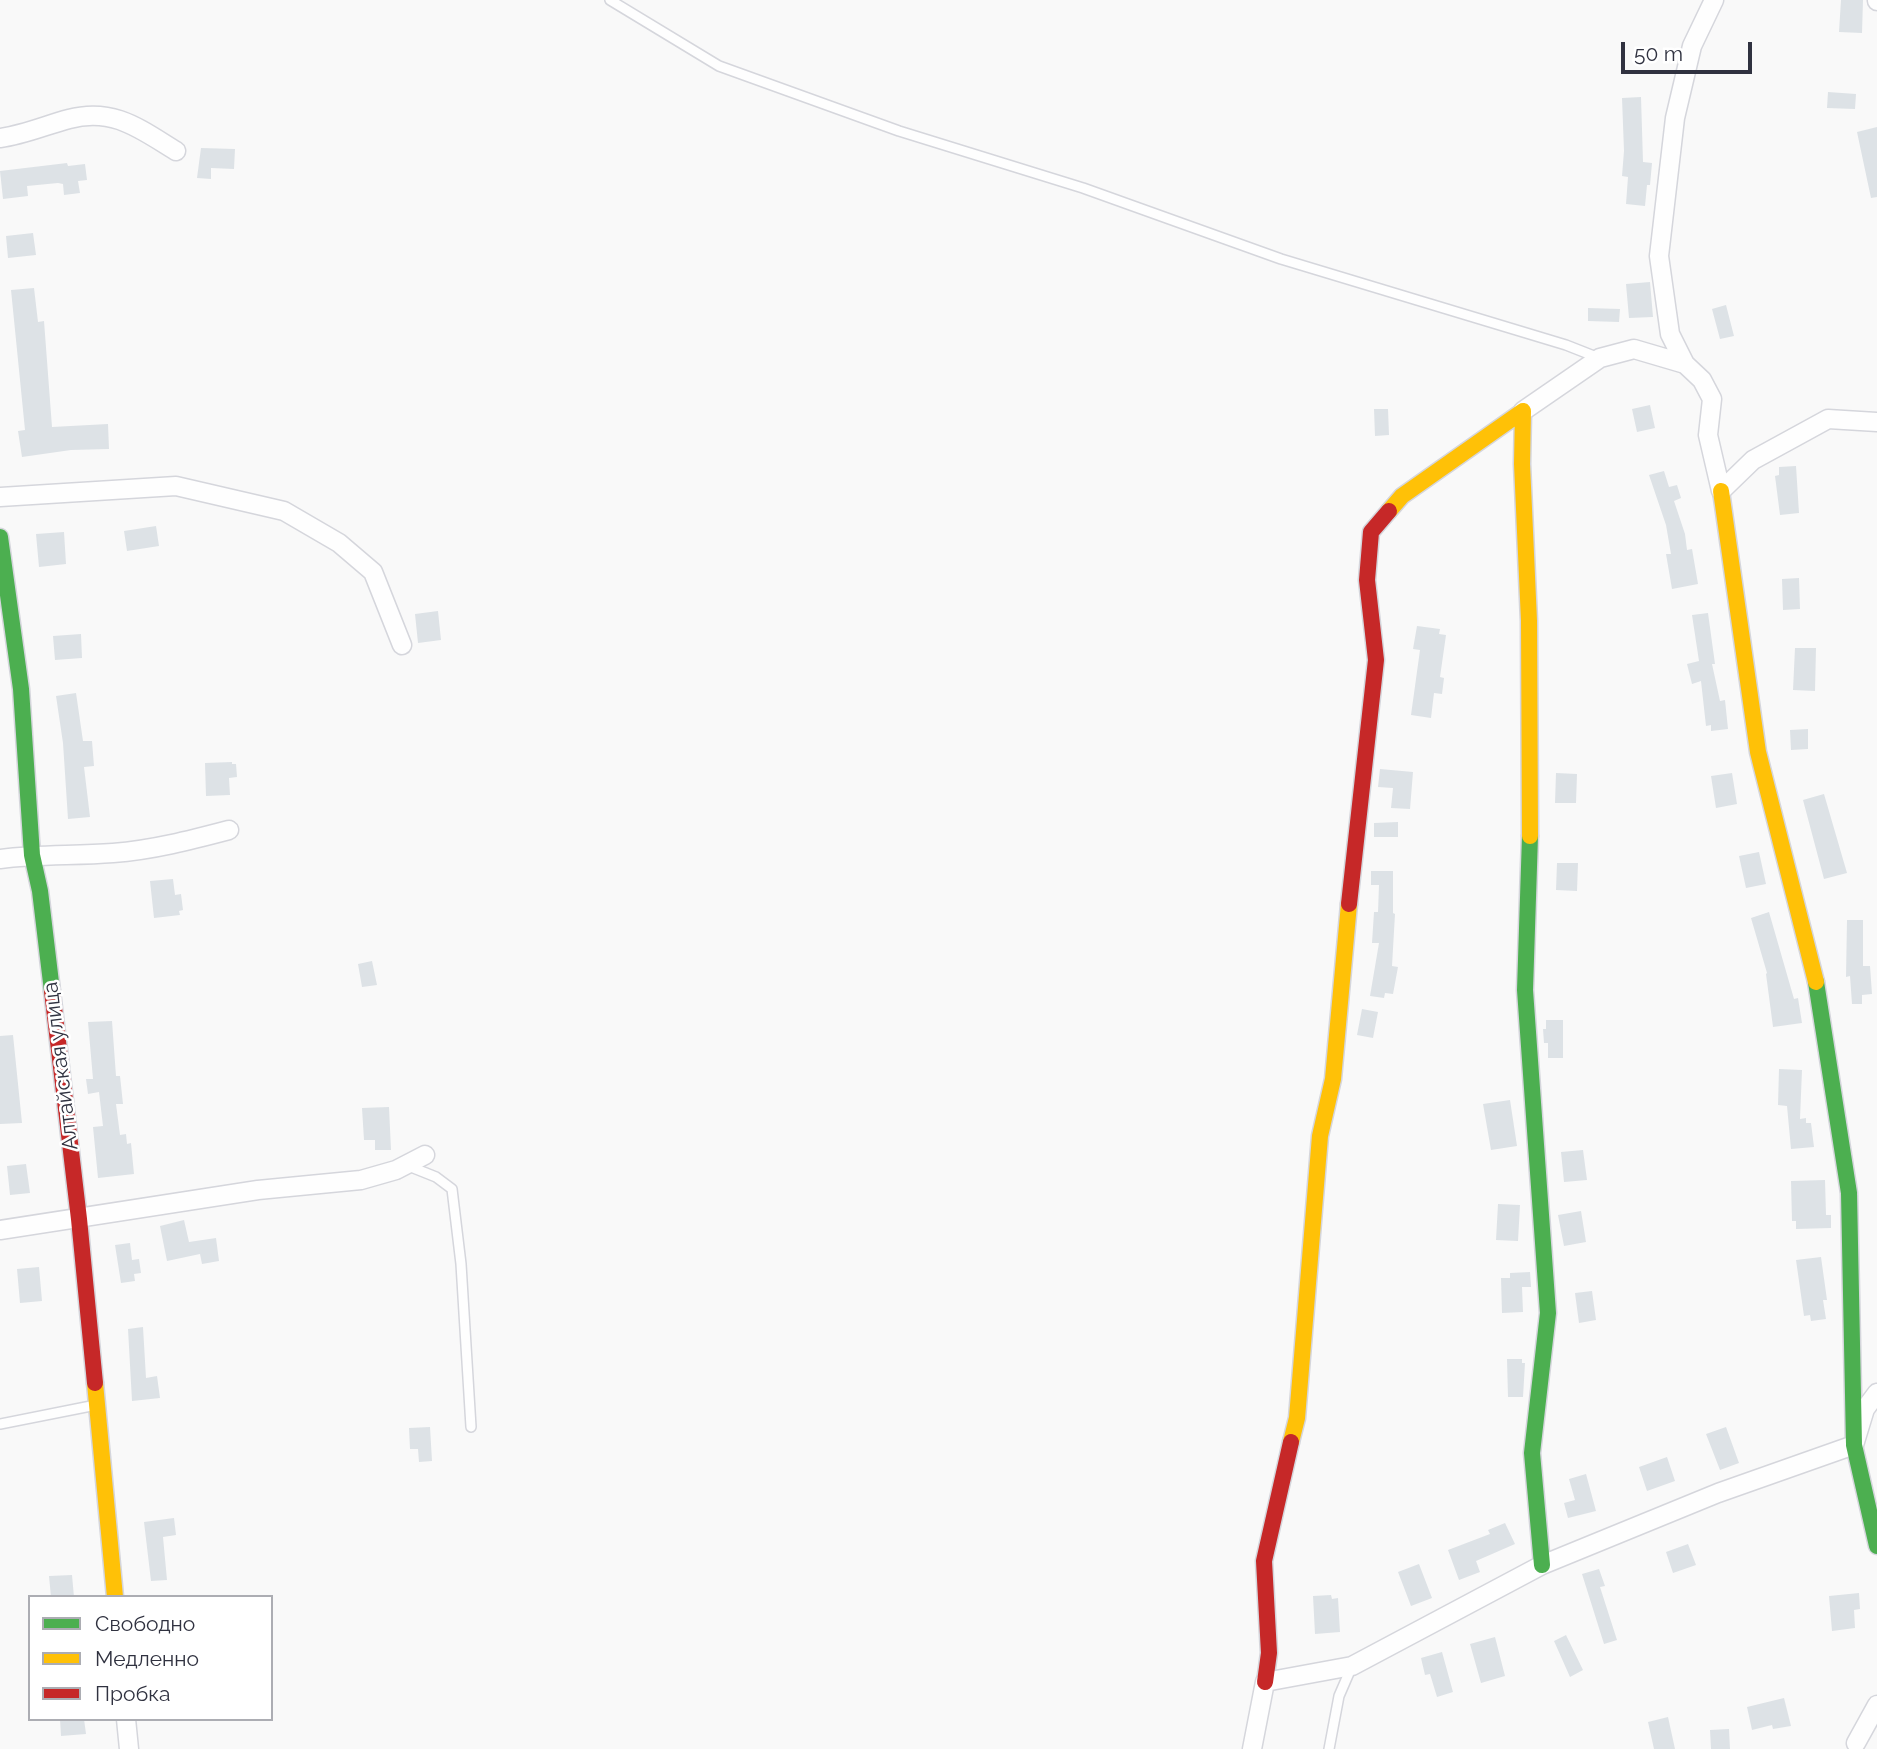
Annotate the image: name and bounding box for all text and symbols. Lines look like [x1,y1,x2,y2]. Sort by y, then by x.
scale bar [1625,28,1756,72]
text: 50 m [1634,41,1683,66]
street label: Алтайская улица [38,980,84,1152]
legend [28,1595,273,1721]
text: Свободно [95,1611,195,1636]
text: Медленно [95,1646,199,1671]
text: Пробка [95,1681,171,1706]

